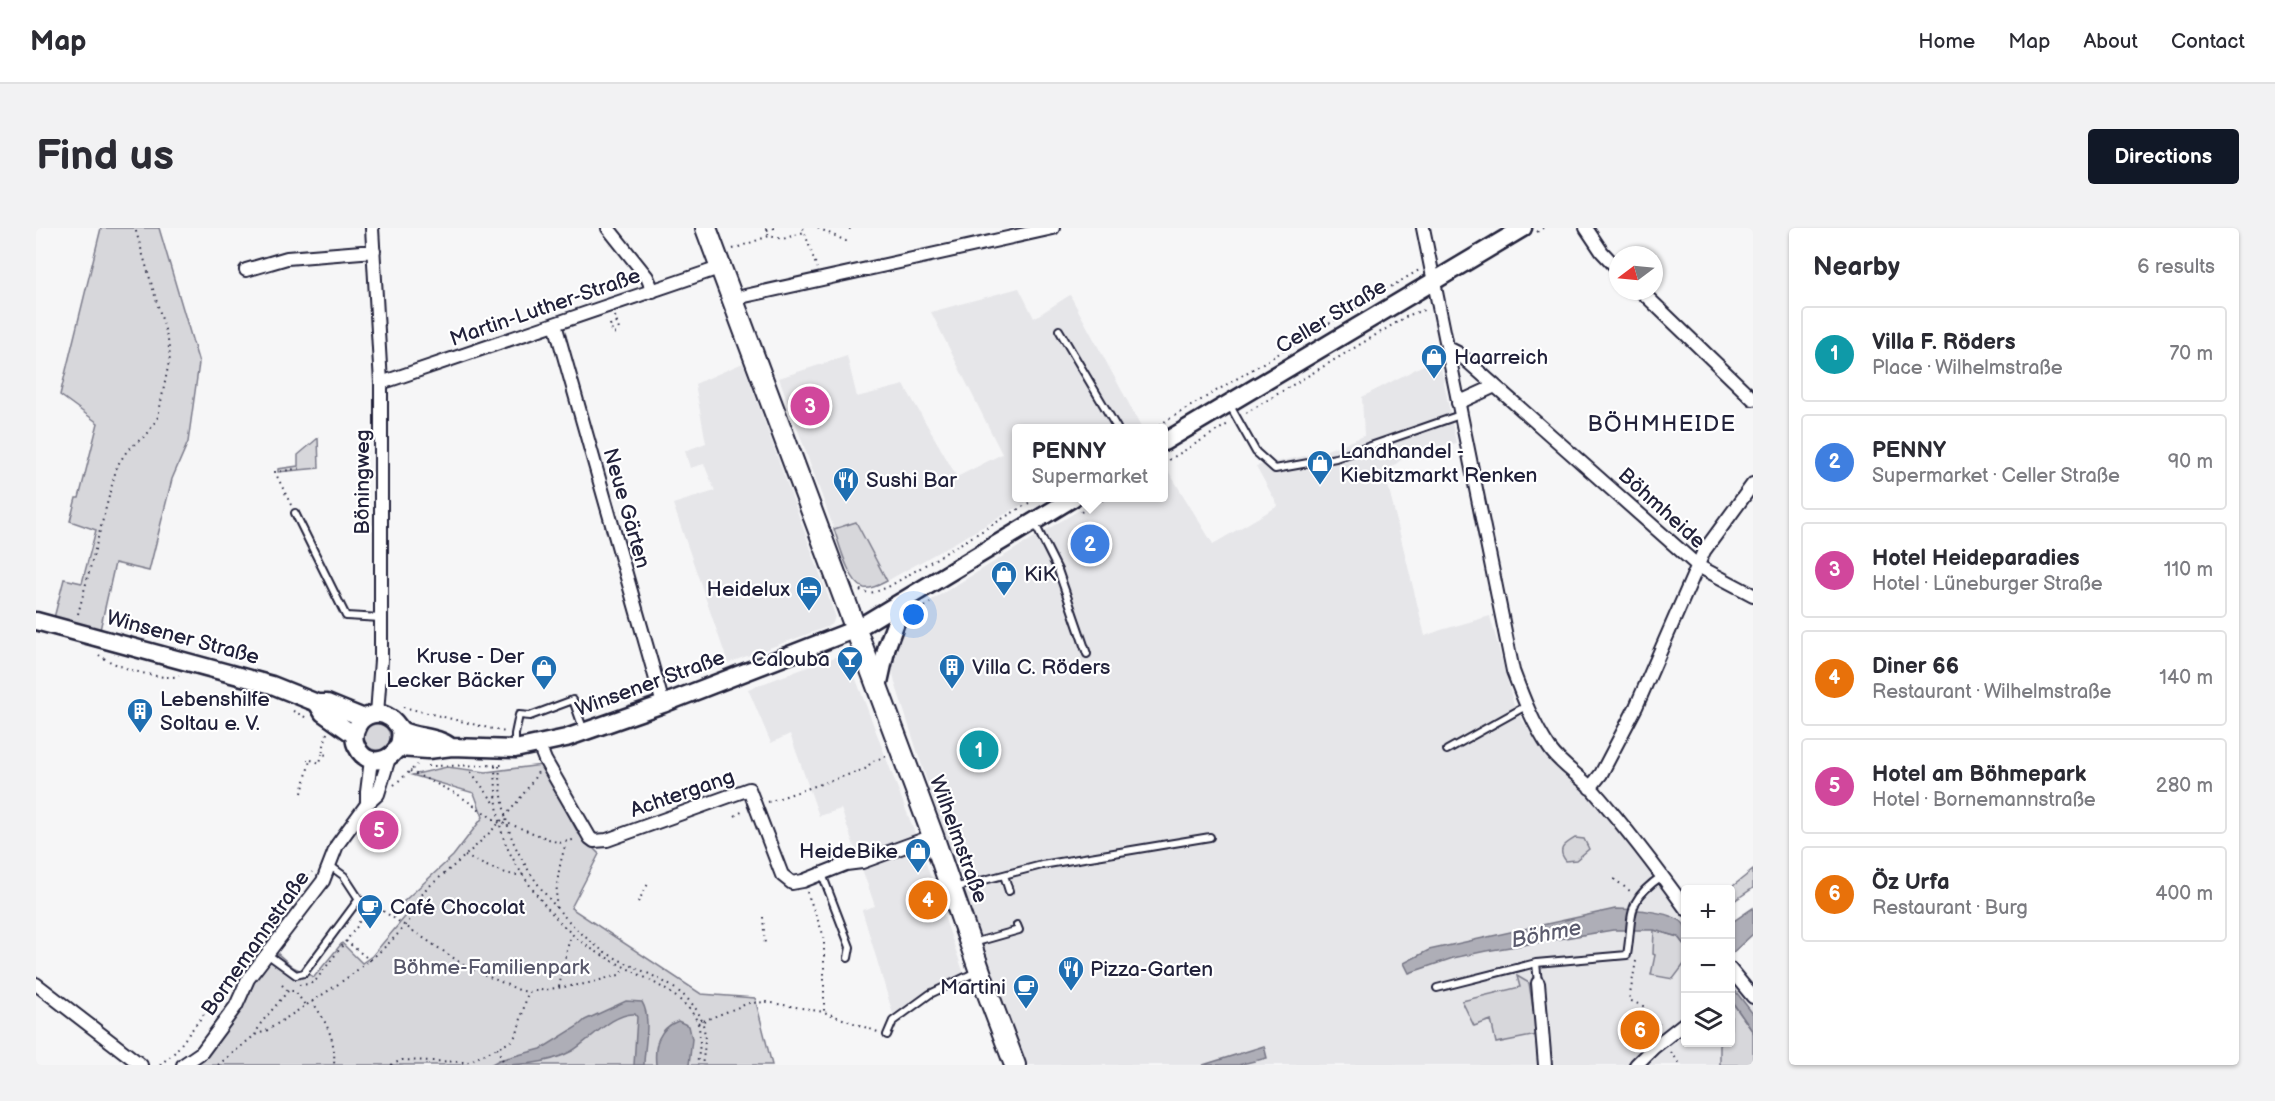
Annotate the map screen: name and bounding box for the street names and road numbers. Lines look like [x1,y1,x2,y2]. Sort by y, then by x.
street label: Martin-Luther-Straße [447,263,644,352]
street label: Celler Straße [1272,274,1391,359]
street label: Böningweg [350,429,375,535]
street label: Neue Gärten [597,445,656,571]
street label: Böhmheide [1613,463,1710,554]
street label: Winsener Straße [104,605,262,670]
street label: Winsener Straße [572,645,728,722]
street label: Achtergang [627,764,738,823]
street label: Wilhelmstraße [924,772,993,906]
street label: Bornemannstraße [196,866,315,1021]

